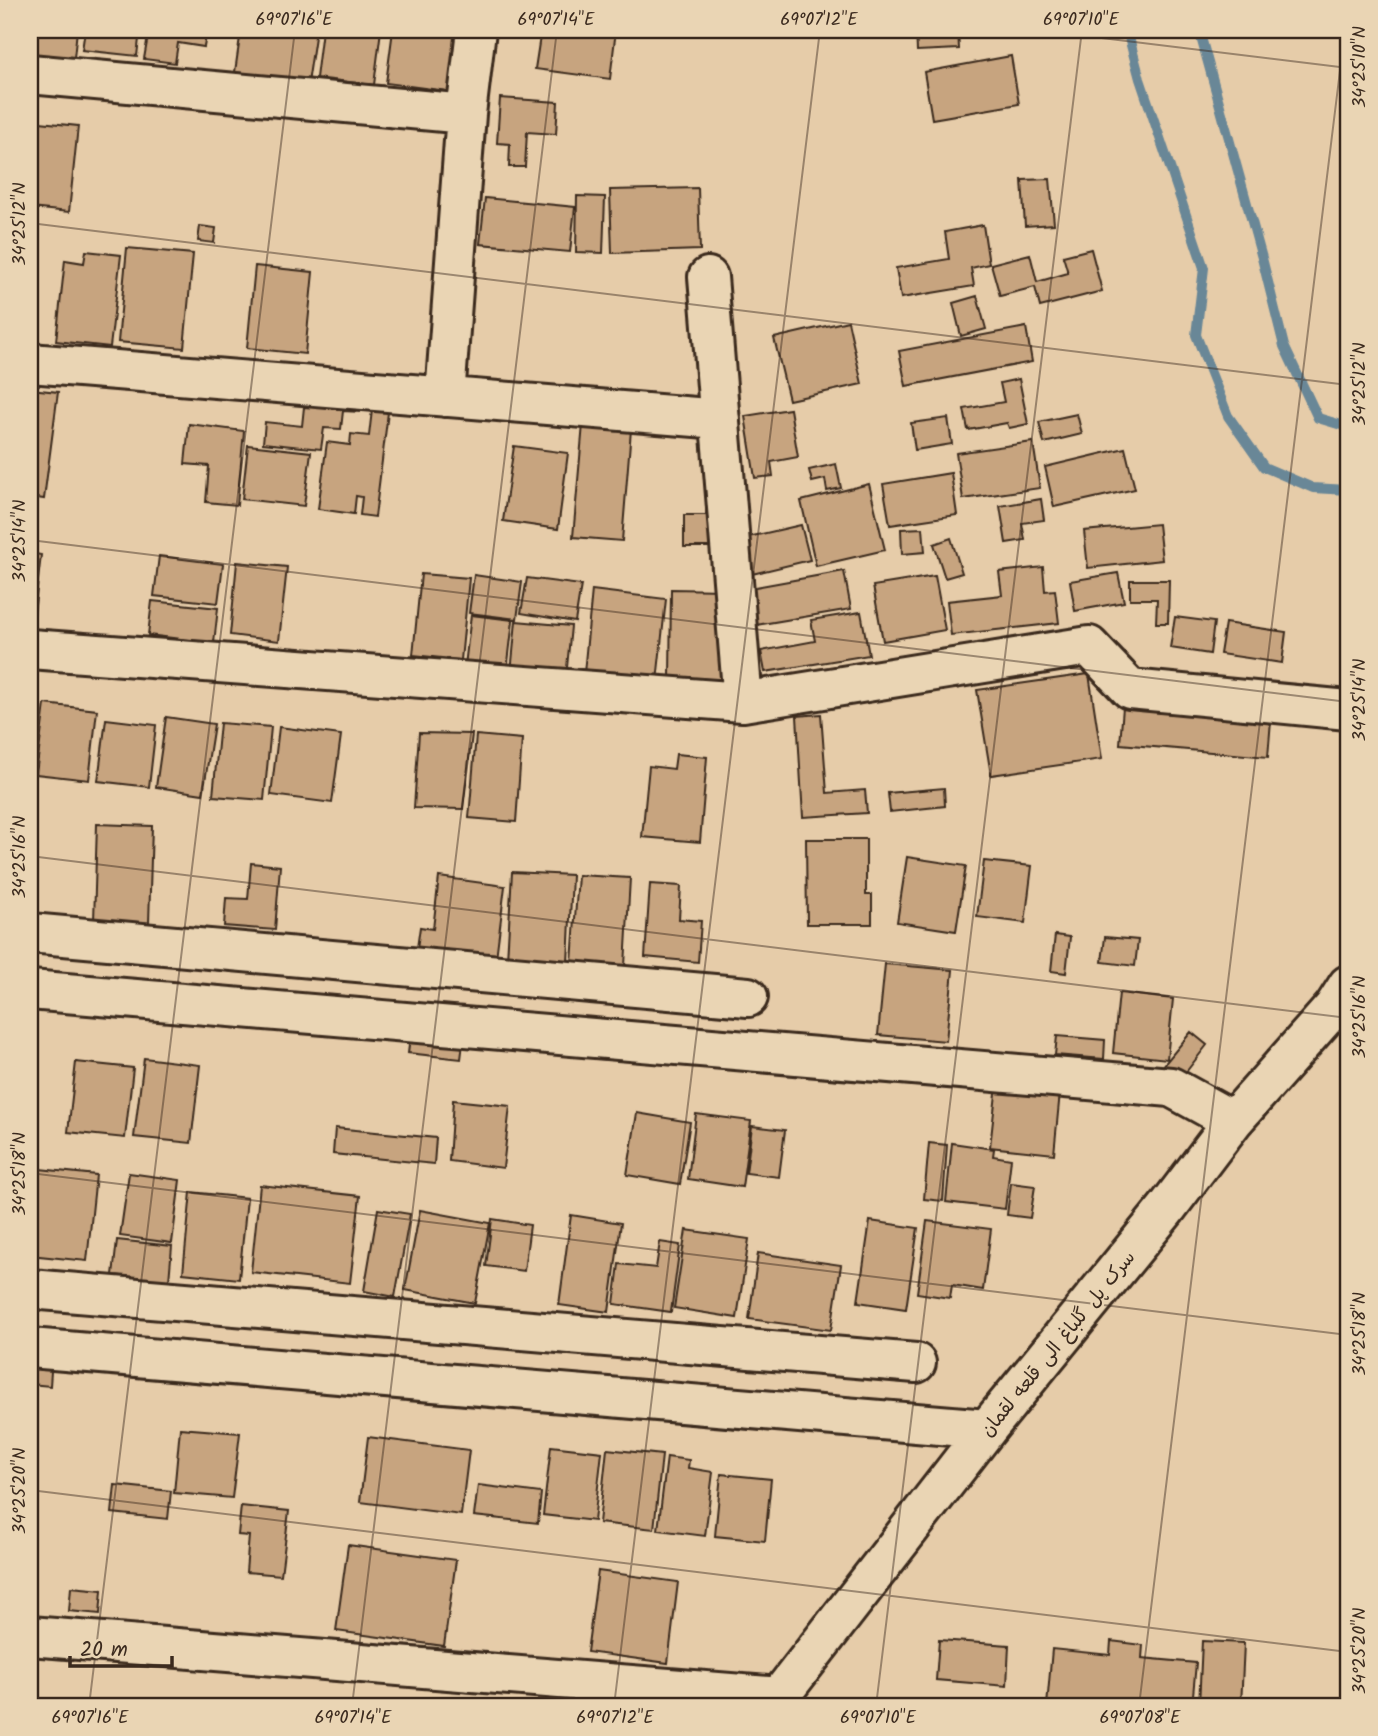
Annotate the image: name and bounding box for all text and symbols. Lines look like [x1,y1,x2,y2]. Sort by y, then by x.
text: 69°07'16"E [256,6,333,35]
text: 69°07'14"E [518,6,595,35]
text: 69°07'12"E [780,6,858,35]
text: 69°07'10"E [1043,6,1119,35]
text: 34°25'10"N [1346,26,1375,108]
text: 34°25'12"N [6,182,35,266]
text: 34°25'12"N [1346,342,1375,426]
text: 34°25'14"N [6,500,35,582]
text: 34°25'14"N [1346,659,1375,741]
text: 34°25'16"N [6,816,35,898]
text: 34°25'16"N [1346,976,1375,1058]
text: 34°25'18"N [6,1132,35,1216]
street label: سرک پل گلباغ الی قلعه لقمان [974,1244,1143,1444]
text: 34°25'18"N [1346,1292,1375,1376]
text: 34°25'20"N [6,1448,35,1534]
text: 34°25'20"N [1346,1608,1375,1694]
scale bar [70,1624,172,1668]
text: 20 m [80,1634,128,1667]
text: 69°07'16"E [52,1704,129,1733]
text: 69°07'14"E [315,1704,392,1733]
text: 69°07'12"E [576,1704,654,1733]
text: 69°07'10"E [840,1704,916,1733]
text: 69°07'08"E [1099,1704,1181,1733]

